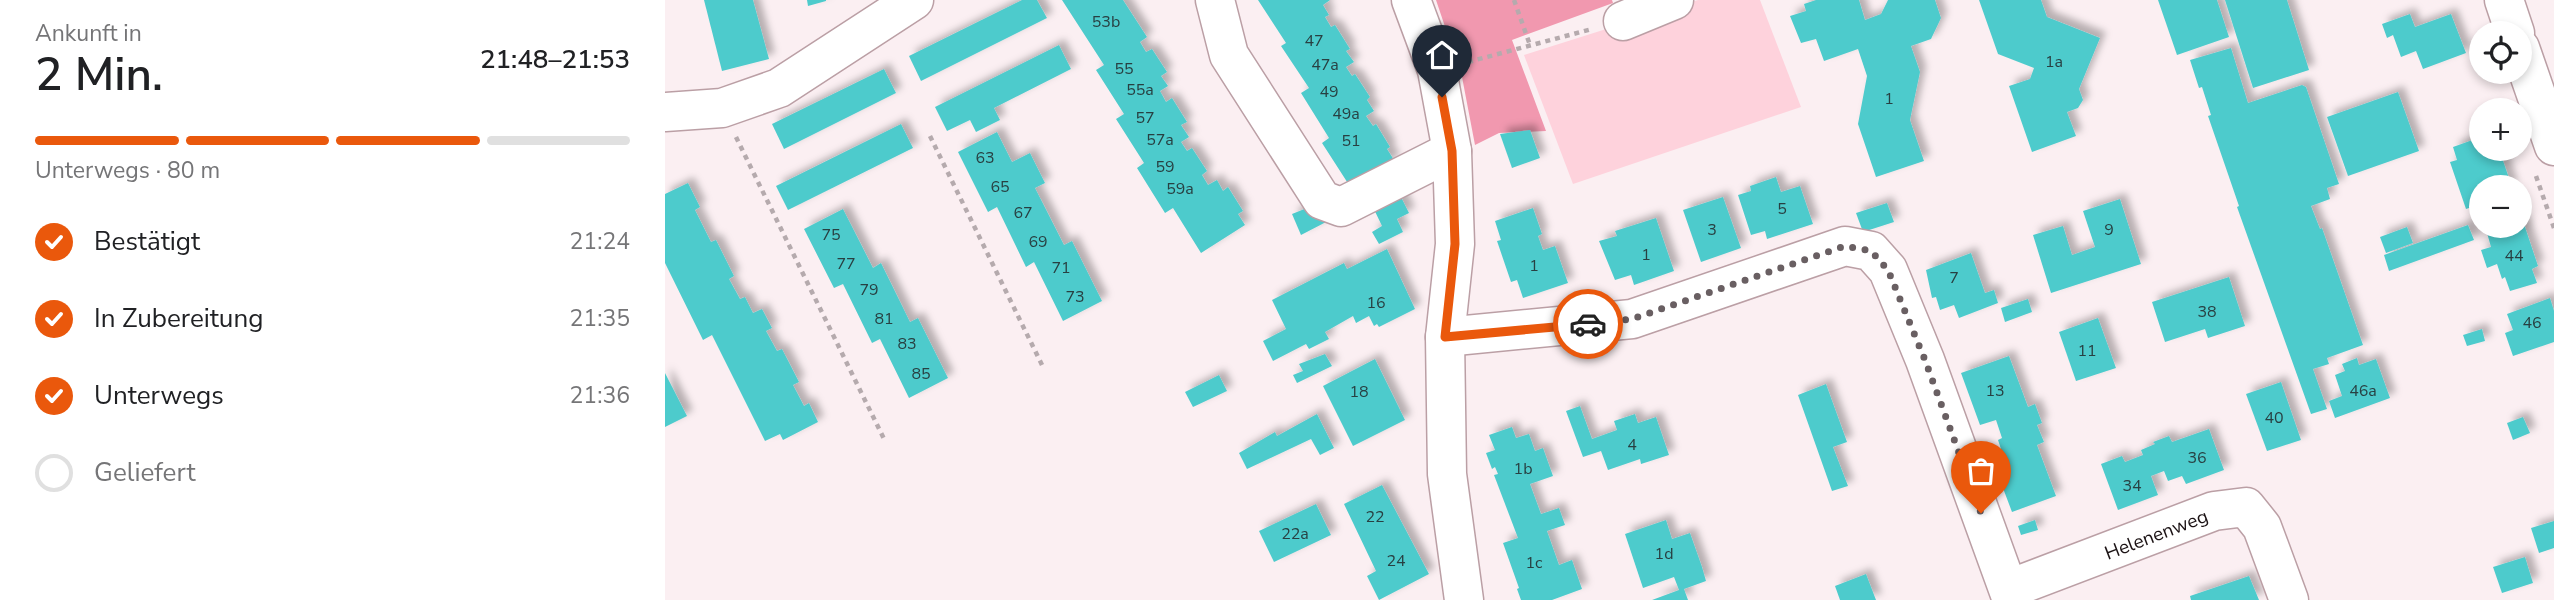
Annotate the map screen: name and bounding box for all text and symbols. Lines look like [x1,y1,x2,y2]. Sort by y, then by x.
house number: 53b [1092,11,1120,33]
text: Ankunft in [35,18,142,49]
map controls [2469,21,2532,238]
button: locate [2469,21,2532,84]
pin [1412,25,1472,97]
house number: 47 [1304,30,1324,52]
icon: home [1423,36,1461,74]
text: 21:48–21:53 [480,42,630,77]
text: 2 Min. [35,43,163,106]
house number: 1a [2045,51,2063,73]
house number: 47a [1311,54,1339,76]
house number: 55 [1114,58,1134,80]
house number: 55a [1126,79,1154,101]
house number: 49 [1319,81,1339,103]
house number: 1 [1884,88,1894,110]
button: + [2469,98,2532,161]
house number: 49a [1332,103,1360,125]
house number: 57 [1135,107,1155,129]
house number: 57a [1146,129,1174,151]
house number: 51 [1341,130,1361,152]
house number: 63 [975,147,995,169]
text: Unterwegs · 80 m [35,155,220,186]
house number: 59 [1155,156,1175,178]
button: − [2469,175,2532,238]
house number: 65 [990,176,1010,198]
house number: 59a [1166,178,1194,200]
house number: 5 [1777,198,1787,220]
house number: 67 [1013,202,1033,224]
house number: 3 [1707,219,1717,241]
house number: 9 [2104,219,2114,241]
icon: check [35,223,73,261]
text: Bestätigt [94,224,200,259]
house number: 75 [821,224,841,246]
text: 21:24 [570,226,630,257]
house number: 69 [1028,231,1048,253]
house number: 1 [1641,244,1651,266]
house number: 44 [2504,245,2524,267]
house number: 77 [836,253,856,275]
house number: 1 [1529,255,1539,277]
house number: 71 [1051,257,1071,279]
house number: 7 [1949,267,1959,289]
house number: 79 [859,279,879,301]
house number: 73 [1065,286,1085,308]
courier [1553,289,1623,359]
house number: 16 [1366,292,1386,314]
icon: check [35,300,73,338]
text: In Zubereitung [94,301,263,336]
house number: 38 [2197,301,2217,323]
text: 21:35 [570,303,630,334]
icon: car [1569,305,1607,343]
house number: 81 [874,308,894,330]
house number: 46 [2522,312,2542,334]
house number: 83 [897,333,917,355]
house number: 11 [2077,340,2097,362]
house number: 85 [911,363,931,385]
icon: check [35,377,73,415]
text: Unterwegs [94,378,224,413]
text: 21:36 [570,380,630,411]
house number: 13 [1985,380,2005,402]
house number: 46a [2349,380,2377,402]
house number: 18 [1349,381,1369,403]
house number: 40 [2264,407,2284,429]
house number: 4 [1627,434,1637,456]
pin [1951,441,2011,513]
house number: 36 [2187,447,2207,469]
icon: bag [1962,452,2000,490]
text: Geliefert [94,455,195,490]
house number: 1b [1514,458,1532,480]
house number: 34 [2122,475,2142,497]
street label: Helenenweg [2101,503,2212,567]
house number: 22 [1365,506,1385,528]
house number: 22a [1281,523,1309,545]
house number: 1d [1655,543,1673,565]
house number: 24 [1386,550,1406,572]
house number: 1c [1525,552,1543,574]

